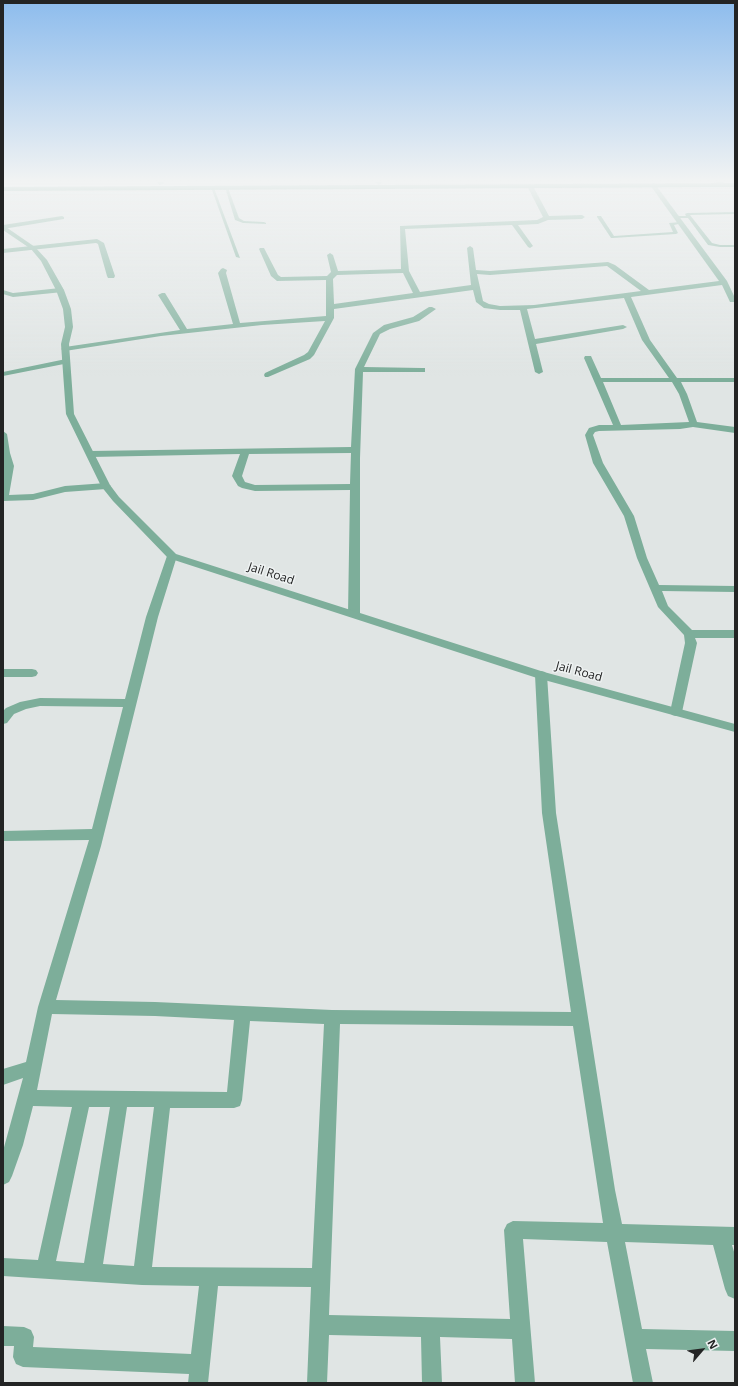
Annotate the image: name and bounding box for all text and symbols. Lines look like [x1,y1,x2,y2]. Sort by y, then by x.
street label: Jail Road [246,560,296,588]
street label: Jail Road [554,659,604,685]
north arrow [682,1330,722,1370]
text: N [704,1337,722,1352]

